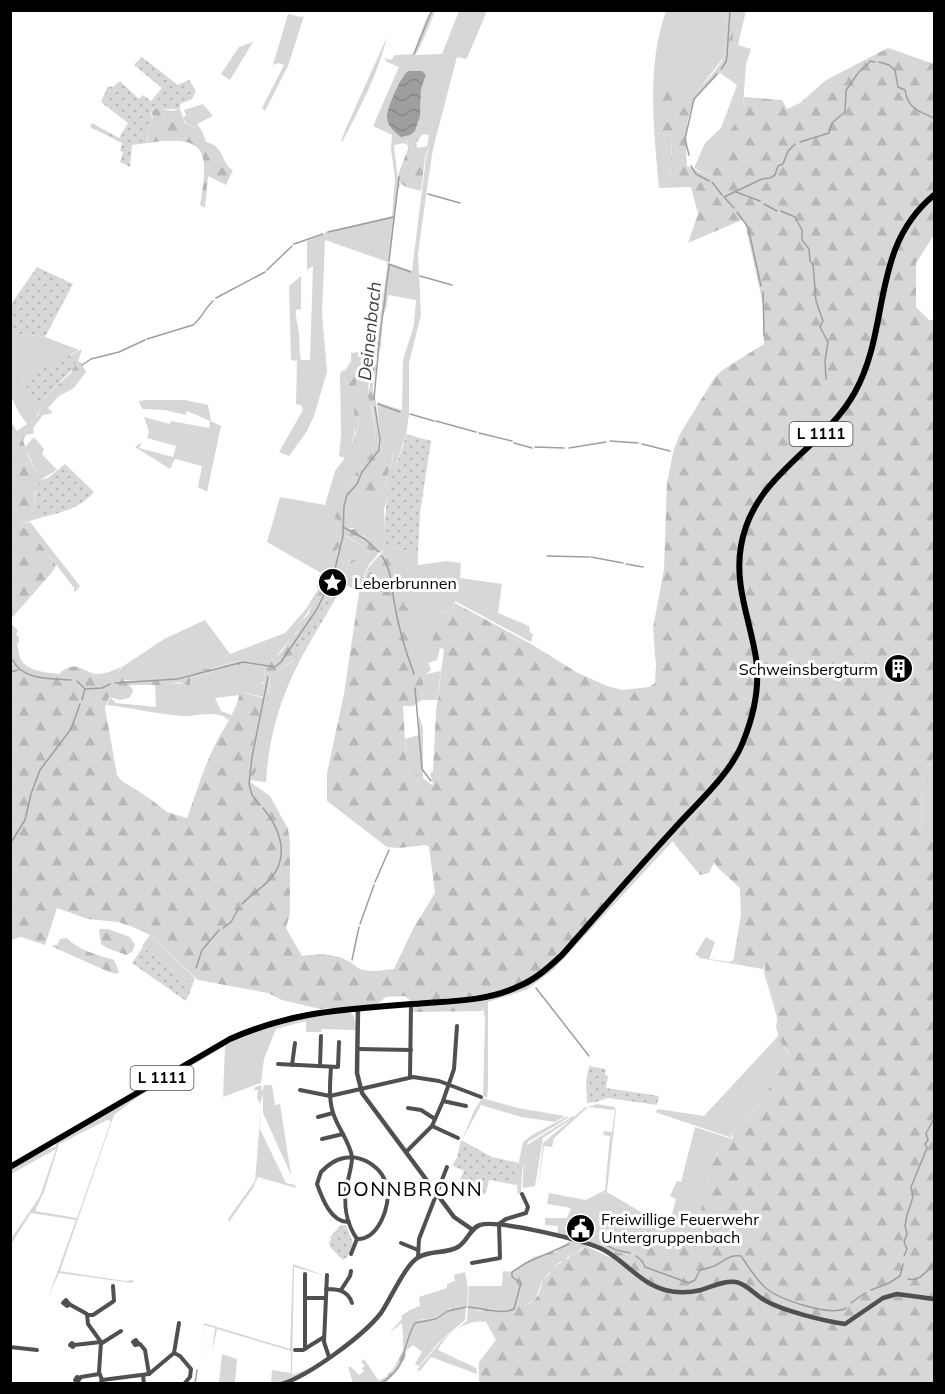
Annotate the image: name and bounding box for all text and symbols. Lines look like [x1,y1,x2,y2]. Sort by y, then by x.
water label: Deinenbach [353,280,386,382]
road number: L 1111 [790,422,852,446]
place icon: Leberbrunnen [317,567,349,599]
place label: Leberbrunnen [354,573,457,593]
building icon: Schweinsbergturm [883,653,915,685]
place label: Schweinsbergturm [739,659,878,679]
road number: L 1111 [130,1066,194,1090]
district label: DONNBRONN [337,1176,483,1201]
place label: Freiwillige Feuerwehr Untergruppenbach [601,1209,759,1247]
public building icon: Freiwillige Feuerwehr Untergruppenbach [564,1212,596,1244]

